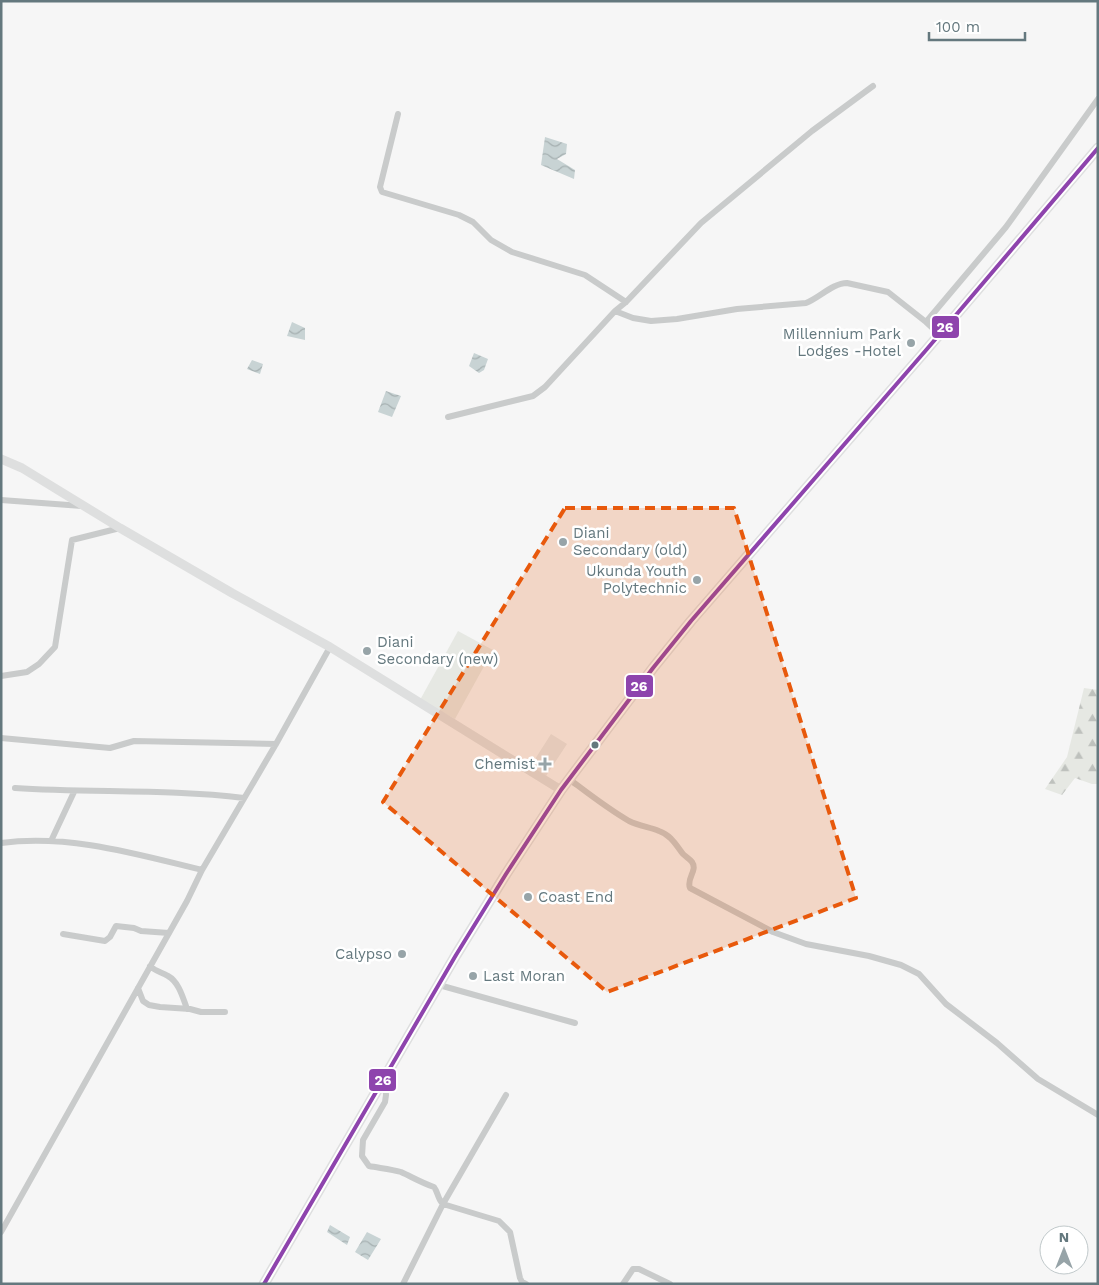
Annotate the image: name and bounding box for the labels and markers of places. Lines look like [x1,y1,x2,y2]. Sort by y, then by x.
place label: Millennium Park Lodges -Hotel [783,325,901,360]
marker: Millennium Park Lodges -Hotel [905,337,917,349]
place label: Diani Secondary (old) [573,524,687,559]
marker: Diani Secondary (old) [557,536,569,548]
place label: Ukunda Youth Polytechnic [586,562,687,597]
marker: Ukunda Youth Polytechnic [691,574,703,586]
place label: Diani Secondary (new) [377,633,498,668]
marker: Diani Secondary (new) [361,645,373,657]
unlabelled marker [590,740,600,750]
place label: Chemist [474,755,536,773]
marker: Chemist [539,758,551,770]
place label: Coast End [538,888,613,906]
marker: Coast End [522,891,534,903]
place label: Calypso [335,945,392,963]
marker: Calypso [396,948,408,960]
place label: Last Moran [483,967,565,985]
marker: Last Moran [467,970,479,982]

